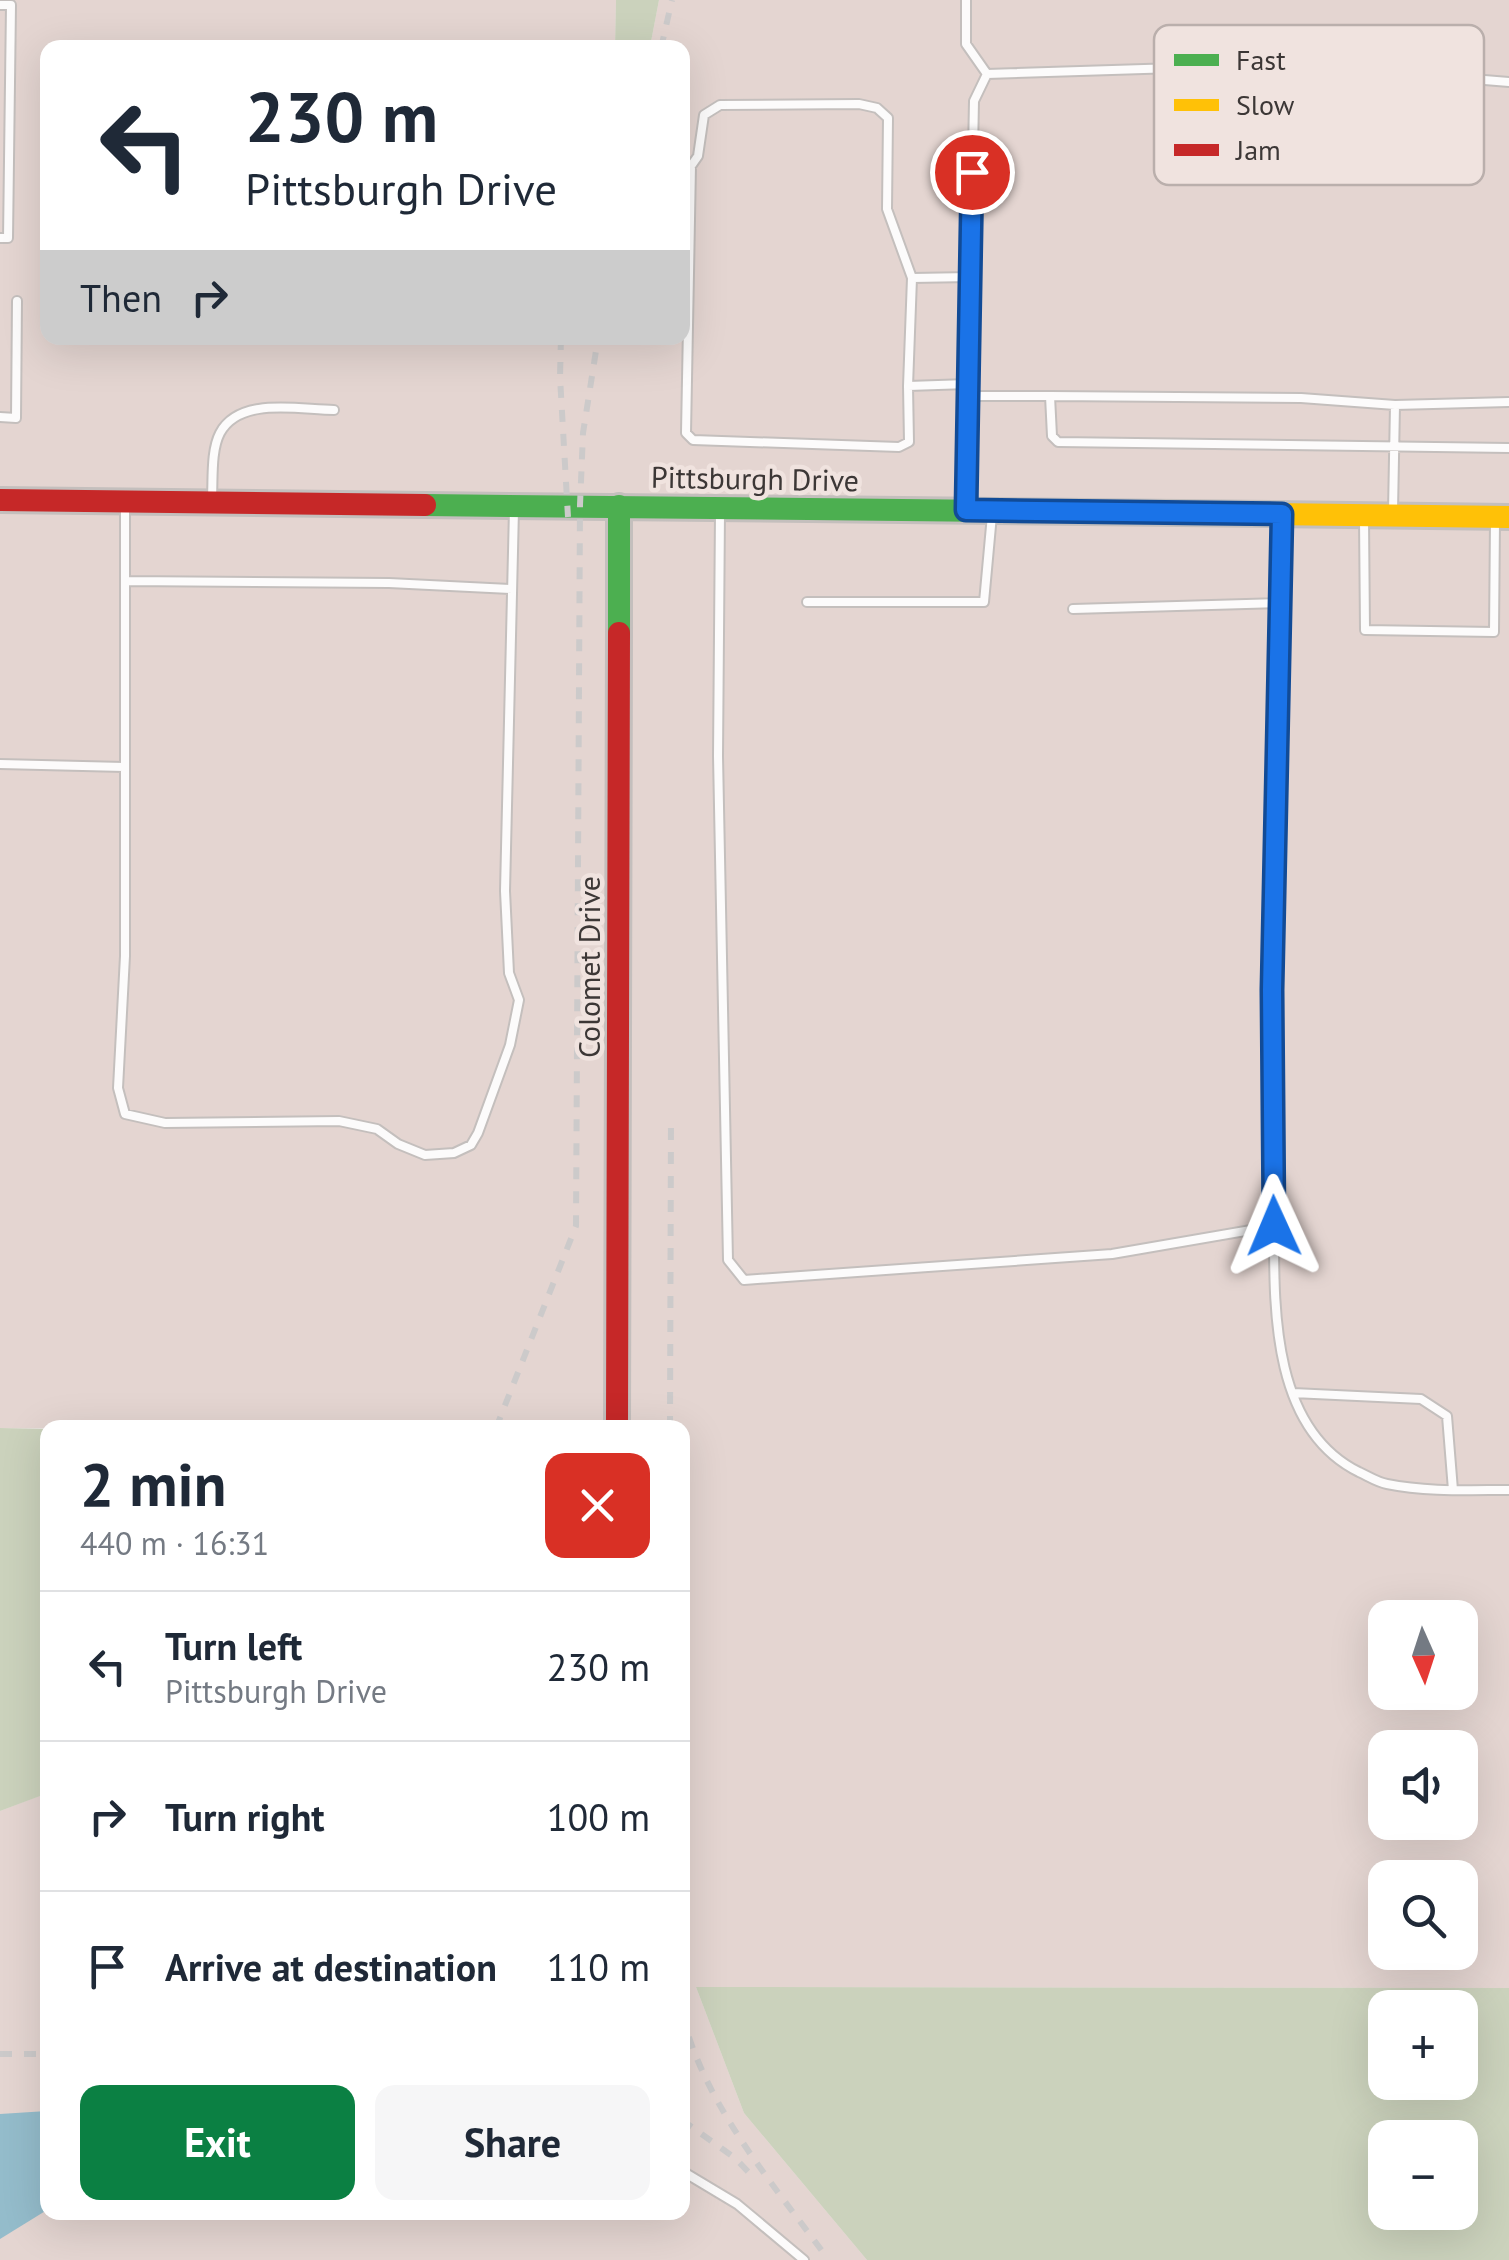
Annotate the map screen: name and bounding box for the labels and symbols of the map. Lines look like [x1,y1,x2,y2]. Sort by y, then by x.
legend [1154,25,1484,185]
text: Fast [1236,41,1286,78]
text: Slow [1236,86,1295,123]
pin [930,130,1015,215]
text: Jam [1235,131,1281,168]
street label: Pittsburgh Drive [651,457,859,499]
street label: Colomet Drive [569,876,608,1058]
position arrow [1222,1174,1326,1278]
north arrow [1368,1600,1478,1710]

